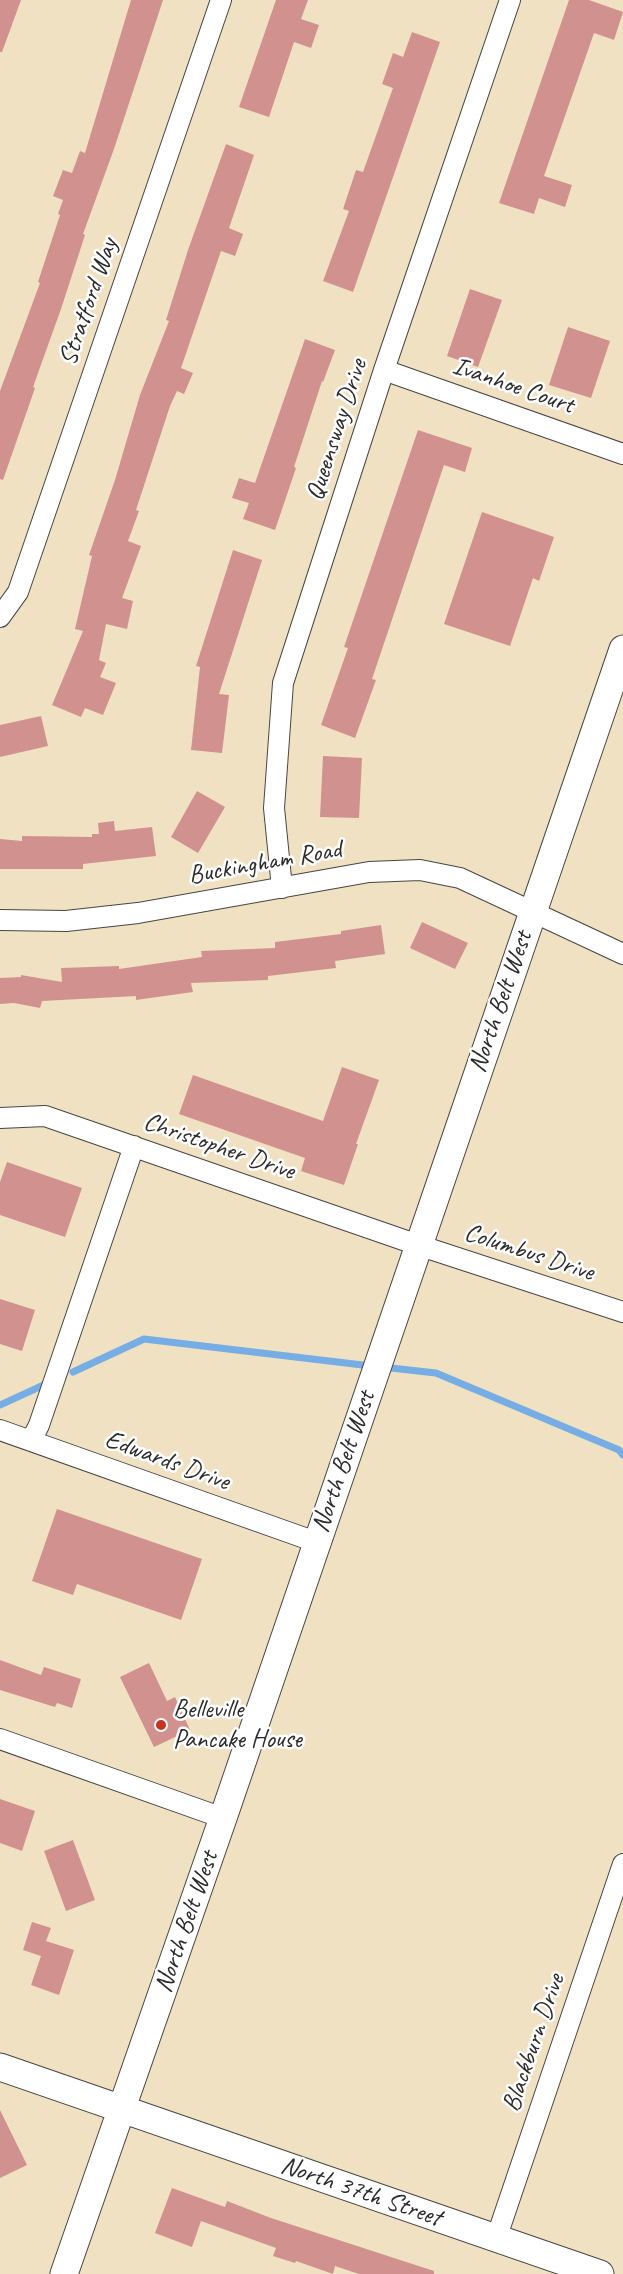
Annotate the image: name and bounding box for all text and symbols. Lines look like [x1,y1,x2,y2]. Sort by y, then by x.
street label: Stratford Way [53,234,125,370]
street label: Ivanhoe Court [448,351,578,421]
street label: Queensway Drive [300,356,374,504]
street label: Buckingham Road [186,834,344,892]
street label: North Belt West [462,927,540,1077]
street label: Christopher Drive [139,1107,299,1187]
street label: Columbus Drive [460,1217,598,1289]
street label: North Belt West [305,1387,383,1537]
street label: Edwards Drive [100,1424,234,1498]
place label: Belleville Pancake House [173,1694,302,1756]
marker: Belleville Pancake House [154,1718,168,1732]
street label: North Belt West [148,1847,226,1997]
street label: Blackburn Drive [496,1970,572,2116]
street label: North 37th Street [277,2150,445,2234]

